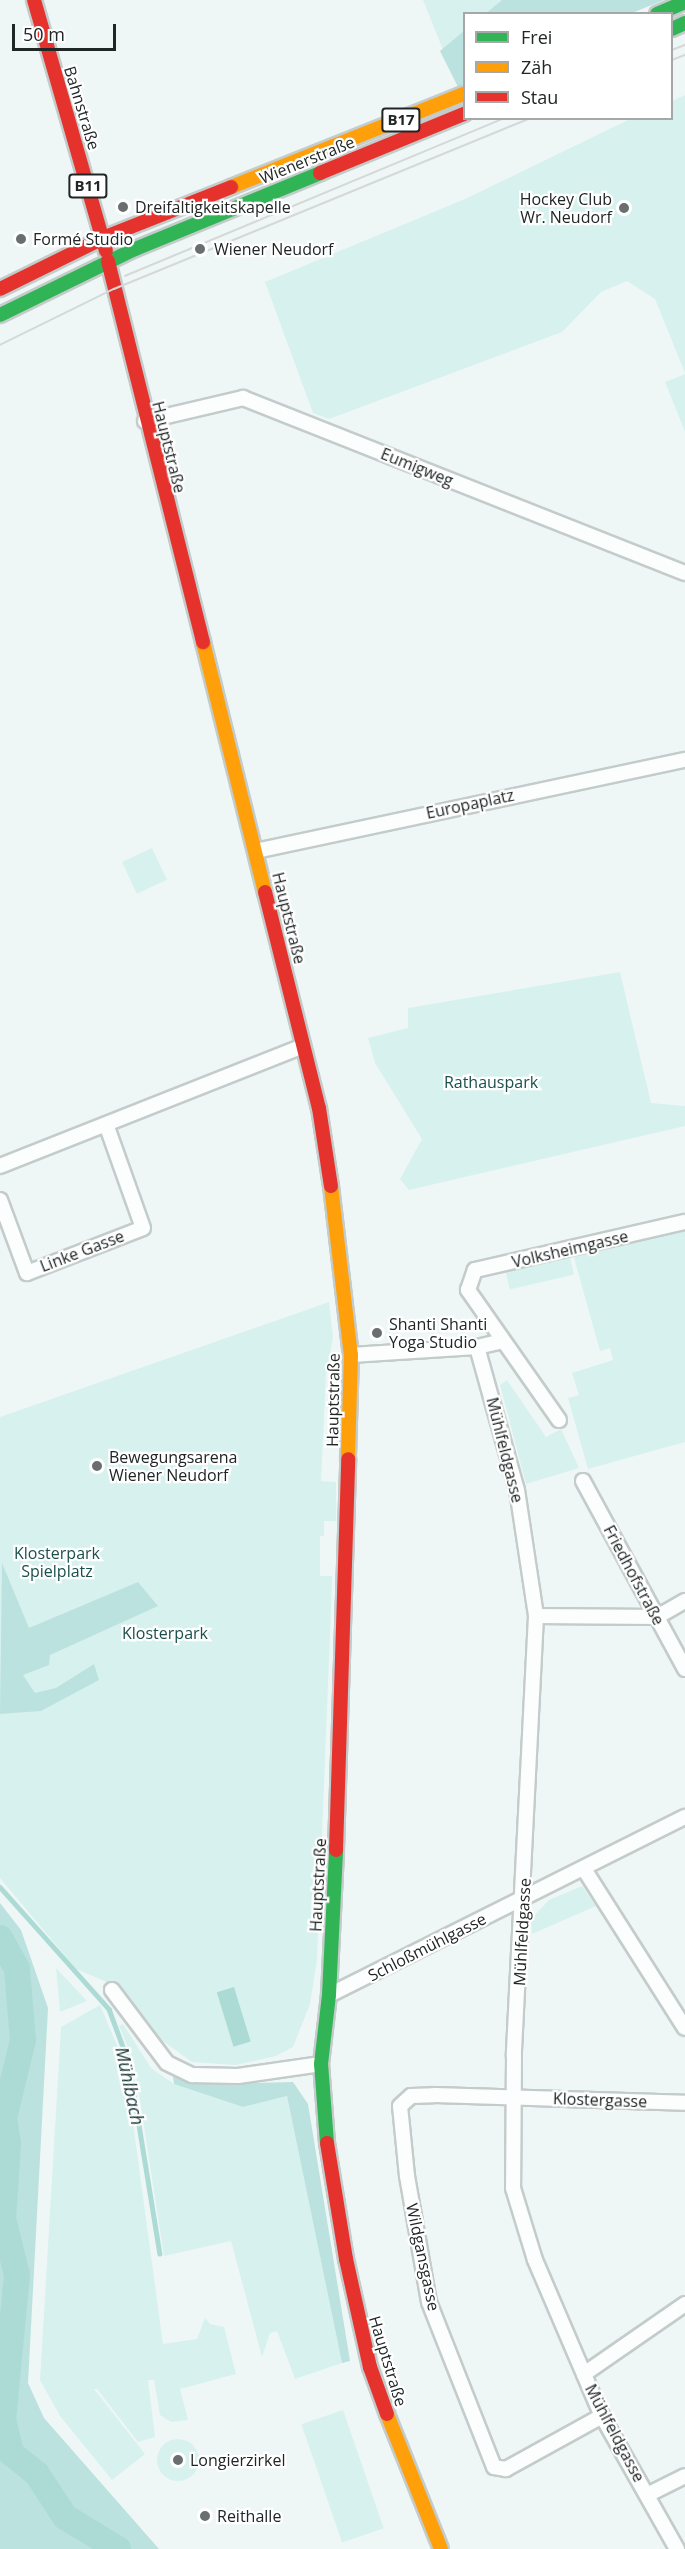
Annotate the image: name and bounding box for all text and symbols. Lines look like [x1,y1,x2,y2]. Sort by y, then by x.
scale bar [15,12,118,50]
legend [463,12,673,120]
text: 50 m [23,22,65,46]
text: Frei [521,25,552,49]
text: Zäh [521,55,552,79]
street label: Bahnstraße [60,64,104,152]
text: Stau [521,85,558,109]
road number: B17 [380,108,422,132]
street label: Wienerstraße [257,132,357,188]
road number: B11 [67,174,109,198]
place label: Hockey Club Wr. Neudorf [520,189,612,227]
place label: Dreifaltigkeitskapelle [135,197,291,217]
marker: Dreifaltigkeitskapelle [116,200,130,214]
marker: Hockey Club Wr. Neudorf [617,201,631,215]
place label: Formé Studio [33,229,133,249]
marker: Formé Studio [14,232,28,246]
place label: Wiener Neudorf [214,239,333,259]
marker: Wiener Neudorf [191,240,209,258]
street label: Hauptstraße [148,399,190,495]
street label: Eumigweg [378,444,456,490]
street label: Europaplatz [424,785,516,823]
street label: Hauptstraße [268,870,310,966]
park label: Rathauspark [444,1072,538,1092]
street label: Linke Gasse [37,1226,127,1276]
street label: Volksheimgasse [510,1226,630,1272]
place label: Shanti Shanti Yoga Studio [389,1314,487,1352]
marker: Shanti Shanti Yoga Studio [370,1326,384,1340]
street label: Hauptstraße [323,1353,343,1447]
street label: Mühlfeldgasse [483,1395,527,1505]
place label: Bewegungsarena Wiener Neudorf [109,1447,237,1485]
marker: Bewegungsarena Wiener Neudorf [90,1459,104,1473]
street label: Friedhofstraße [600,1522,668,1628]
park label: Klosterpark Spielplatz [14,1543,100,1581]
park label: Klosterpark [122,1623,208,1643]
street label: Hauptstraße [306,1838,330,1932]
street label: Mühlfeldgasse [510,1878,534,1986]
street label: Schloßmühlgasse [365,1909,489,1985]
water label: Mühlbach [111,2045,149,2127]
street label: Klostergasse [553,2089,647,2111]
street label: Wildgansgasse [402,2201,444,2313]
street label: Hauptstraße [365,2313,411,2409]
street label: Mühlfeldgasse [581,2381,649,2485]
place label: Longierzirkel [190,2450,286,2470]
marker: Longierzirkel [171,2453,185,2467]
place label: Reithalle [217,2506,281,2526]
marker: Reithalle [198,2509,212,2523]

